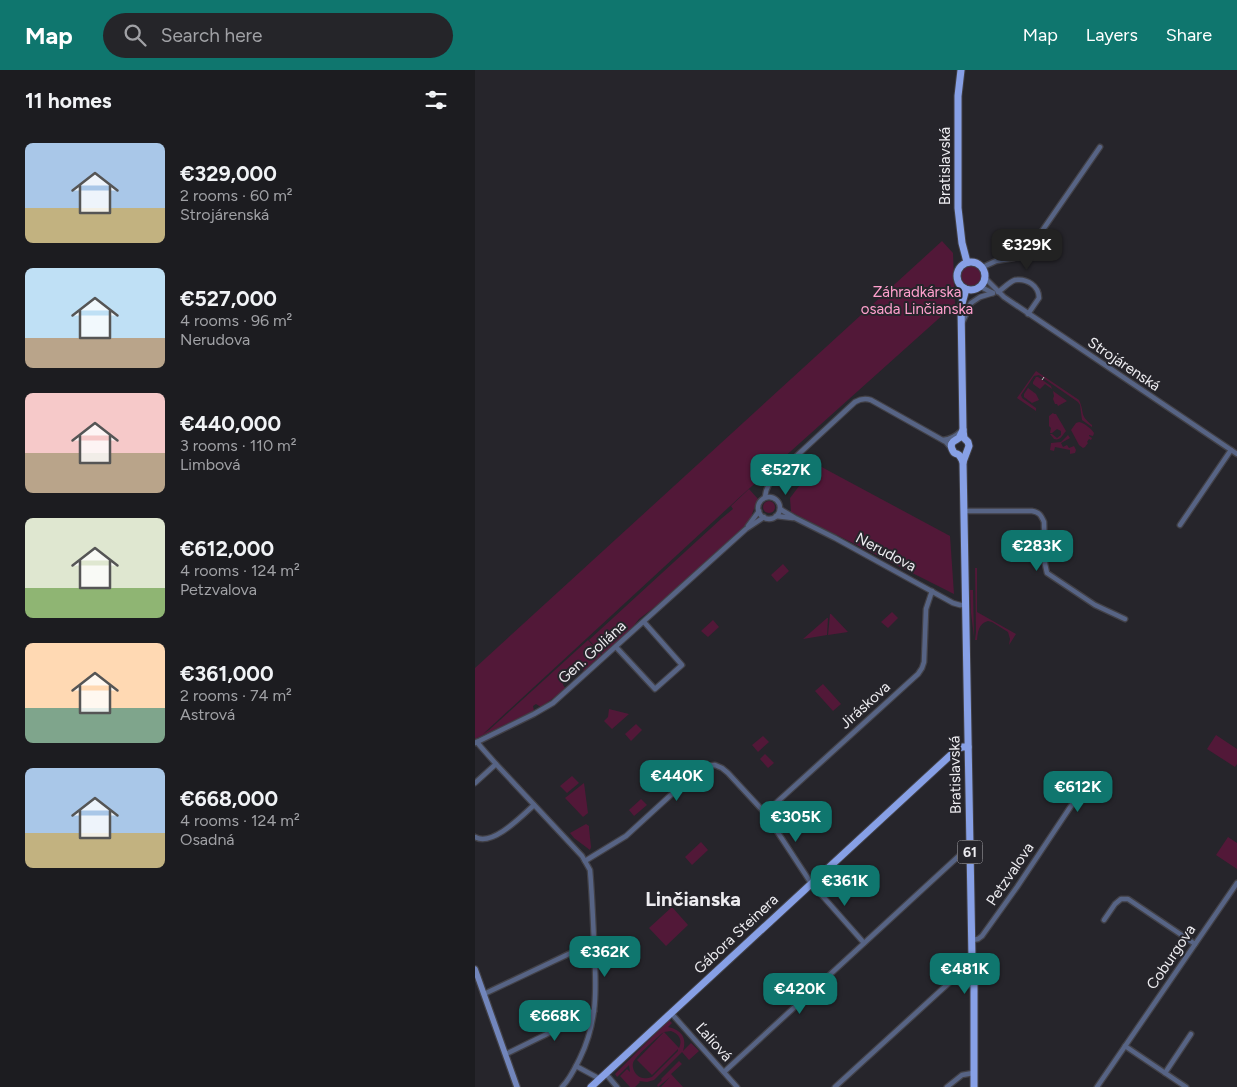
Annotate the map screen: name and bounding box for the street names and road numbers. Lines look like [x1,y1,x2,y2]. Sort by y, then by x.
street label: Bratislavská [936,127,954,205]
street label: Strojárenská [1084,333,1164,395]
street label: Nerudova [853,529,919,575]
street label: Gen. Goliána [554,617,630,687]
street label: Jiráskova [836,678,894,732]
street label: Bratislavská [945,736,965,814]
street label: Petzvalova [982,839,1038,909]
road number: 61 [957,840,983,864]
street label: Gábora Steinera [690,890,782,978]
street label: Coburgova [1143,921,1199,993]
street label: Ľaliová [692,1019,736,1065]

